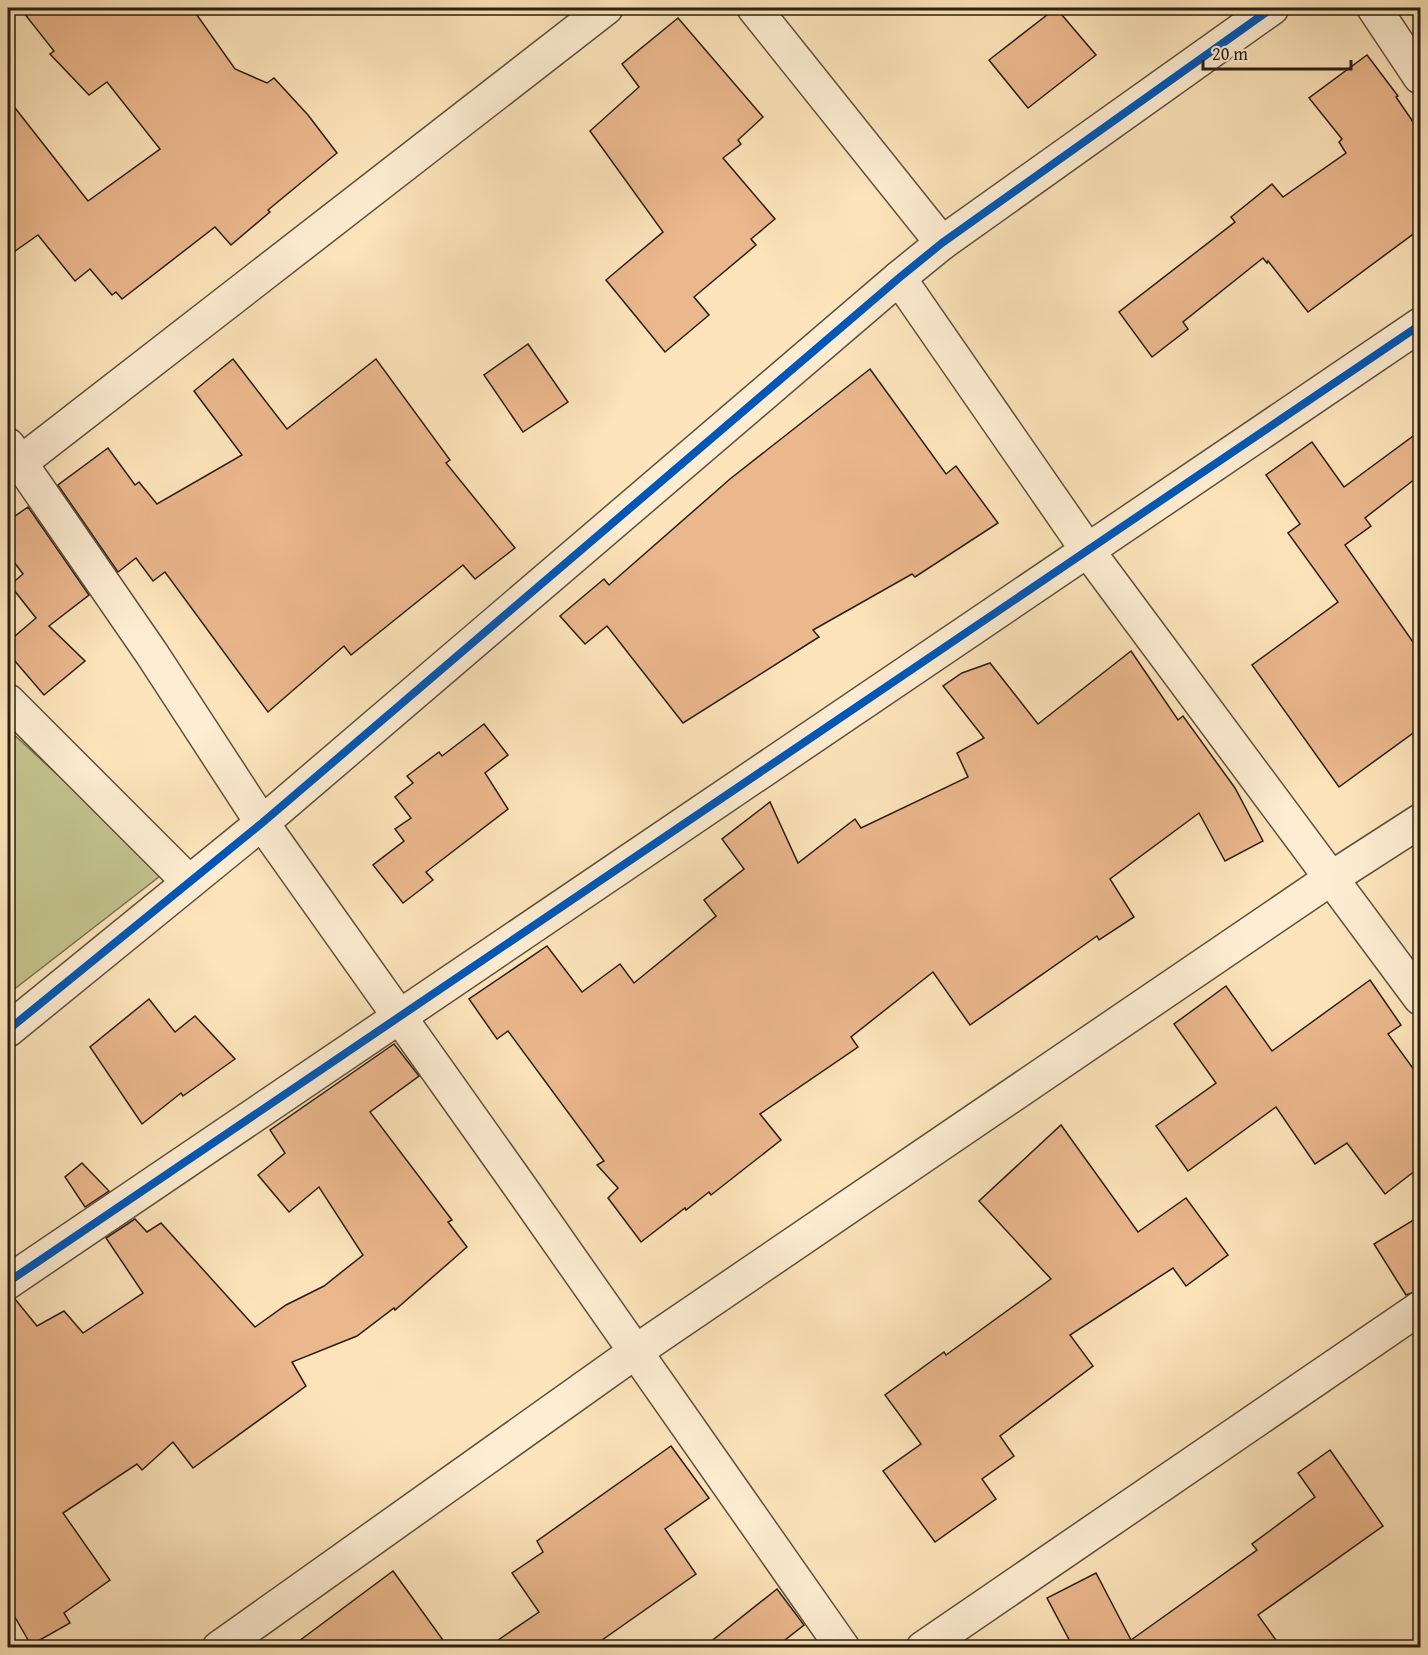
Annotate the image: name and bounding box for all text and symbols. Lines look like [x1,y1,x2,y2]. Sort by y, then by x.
scale bar [1203,33,1352,71]
text: 20 m [1212,40,1248,67]

